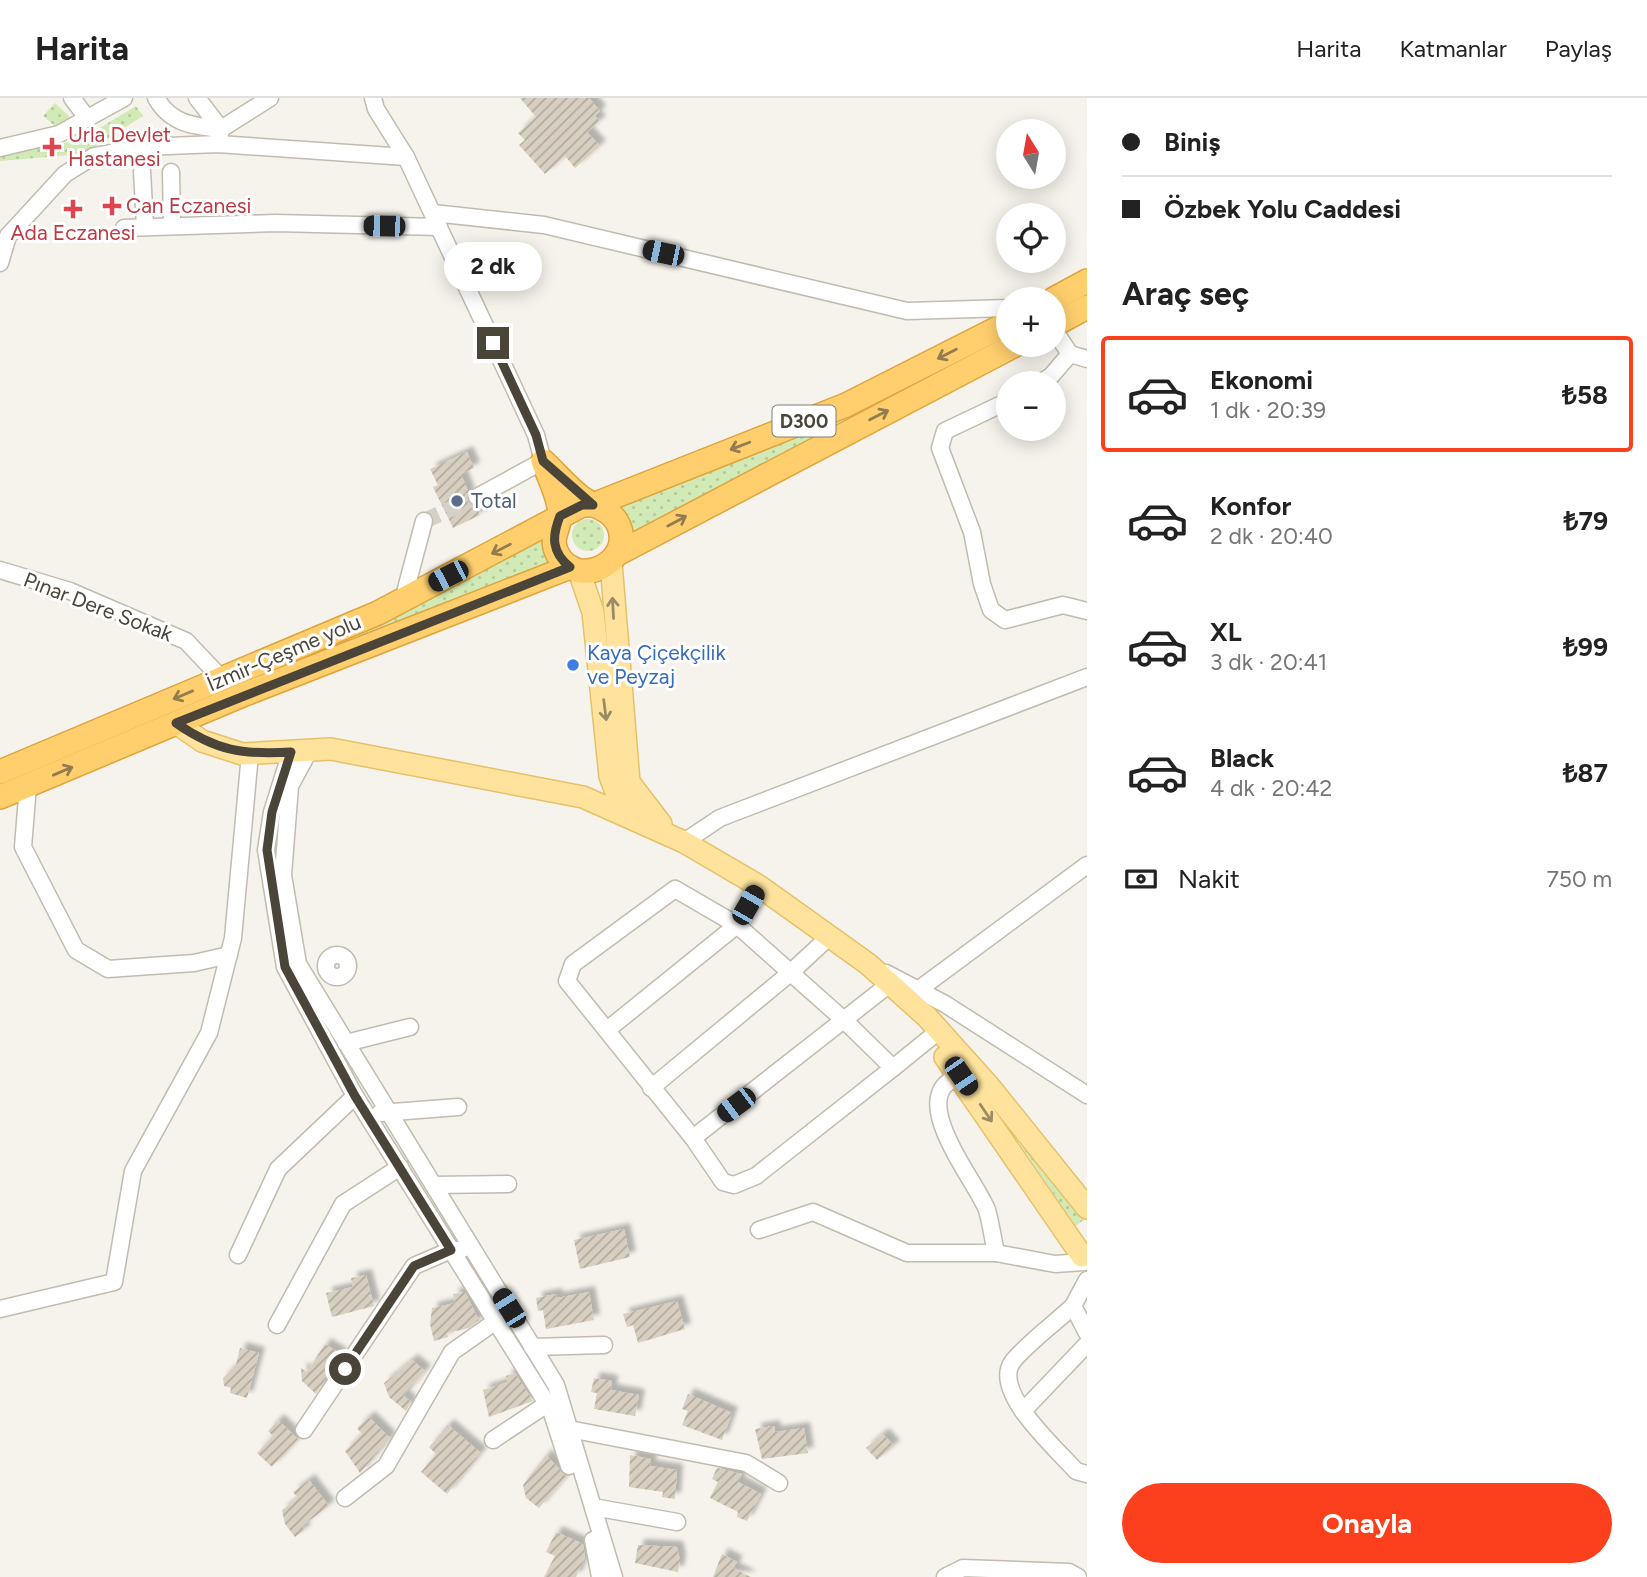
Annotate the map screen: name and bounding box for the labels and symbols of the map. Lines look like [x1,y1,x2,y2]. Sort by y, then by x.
north arrow [996,119,1066,189]
place label: Urla Devlet Hastanesi [68,122,171,171]
marker: Urla Devlet Hastanesi [42,137,62,157]
place label: Can Eczanesi [126,193,251,218]
marker: Can Eczanesi [104,198,120,214]
marker: Ada Eczanesi [65,201,81,217]
car [363,215,406,237]
place label: Ada Eczanesi [11,220,135,245]
car [641,238,686,268]
callout: 2 dk [444,242,542,290]
route end [477,327,509,359]
one-way arrow [937,347,958,361]
road number: D300 [772,406,836,436]
one-way arrow [868,408,888,422]
one-way arrow [729,441,751,453]
place label: Total [471,488,517,513]
marker: Total [449,493,465,509]
one-way arrow [666,514,687,527]
one-way arrow [491,543,512,556]
car [425,557,472,595]
street label: Pınar Dere Sokak [20,567,177,647]
one-way arrow [606,597,619,620]
street label: İzmir-Çeşme yolu [203,609,365,696]
place label: Kaya Çiçekçilik ve Peyzaj [587,640,726,689]
marker: Kaya Çiçekçilik ve Peyzaj [565,657,581,673]
one-way arrow [173,690,194,703]
one-way arrow [598,698,611,720]
one-way arrow [52,763,73,776]
car [729,882,768,928]
car [941,1053,982,1099]
car [713,1084,760,1126]
one-way arrow [979,1103,993,1123]
car [489,1285,530,1331]
route start [329,1353,361,1385]

